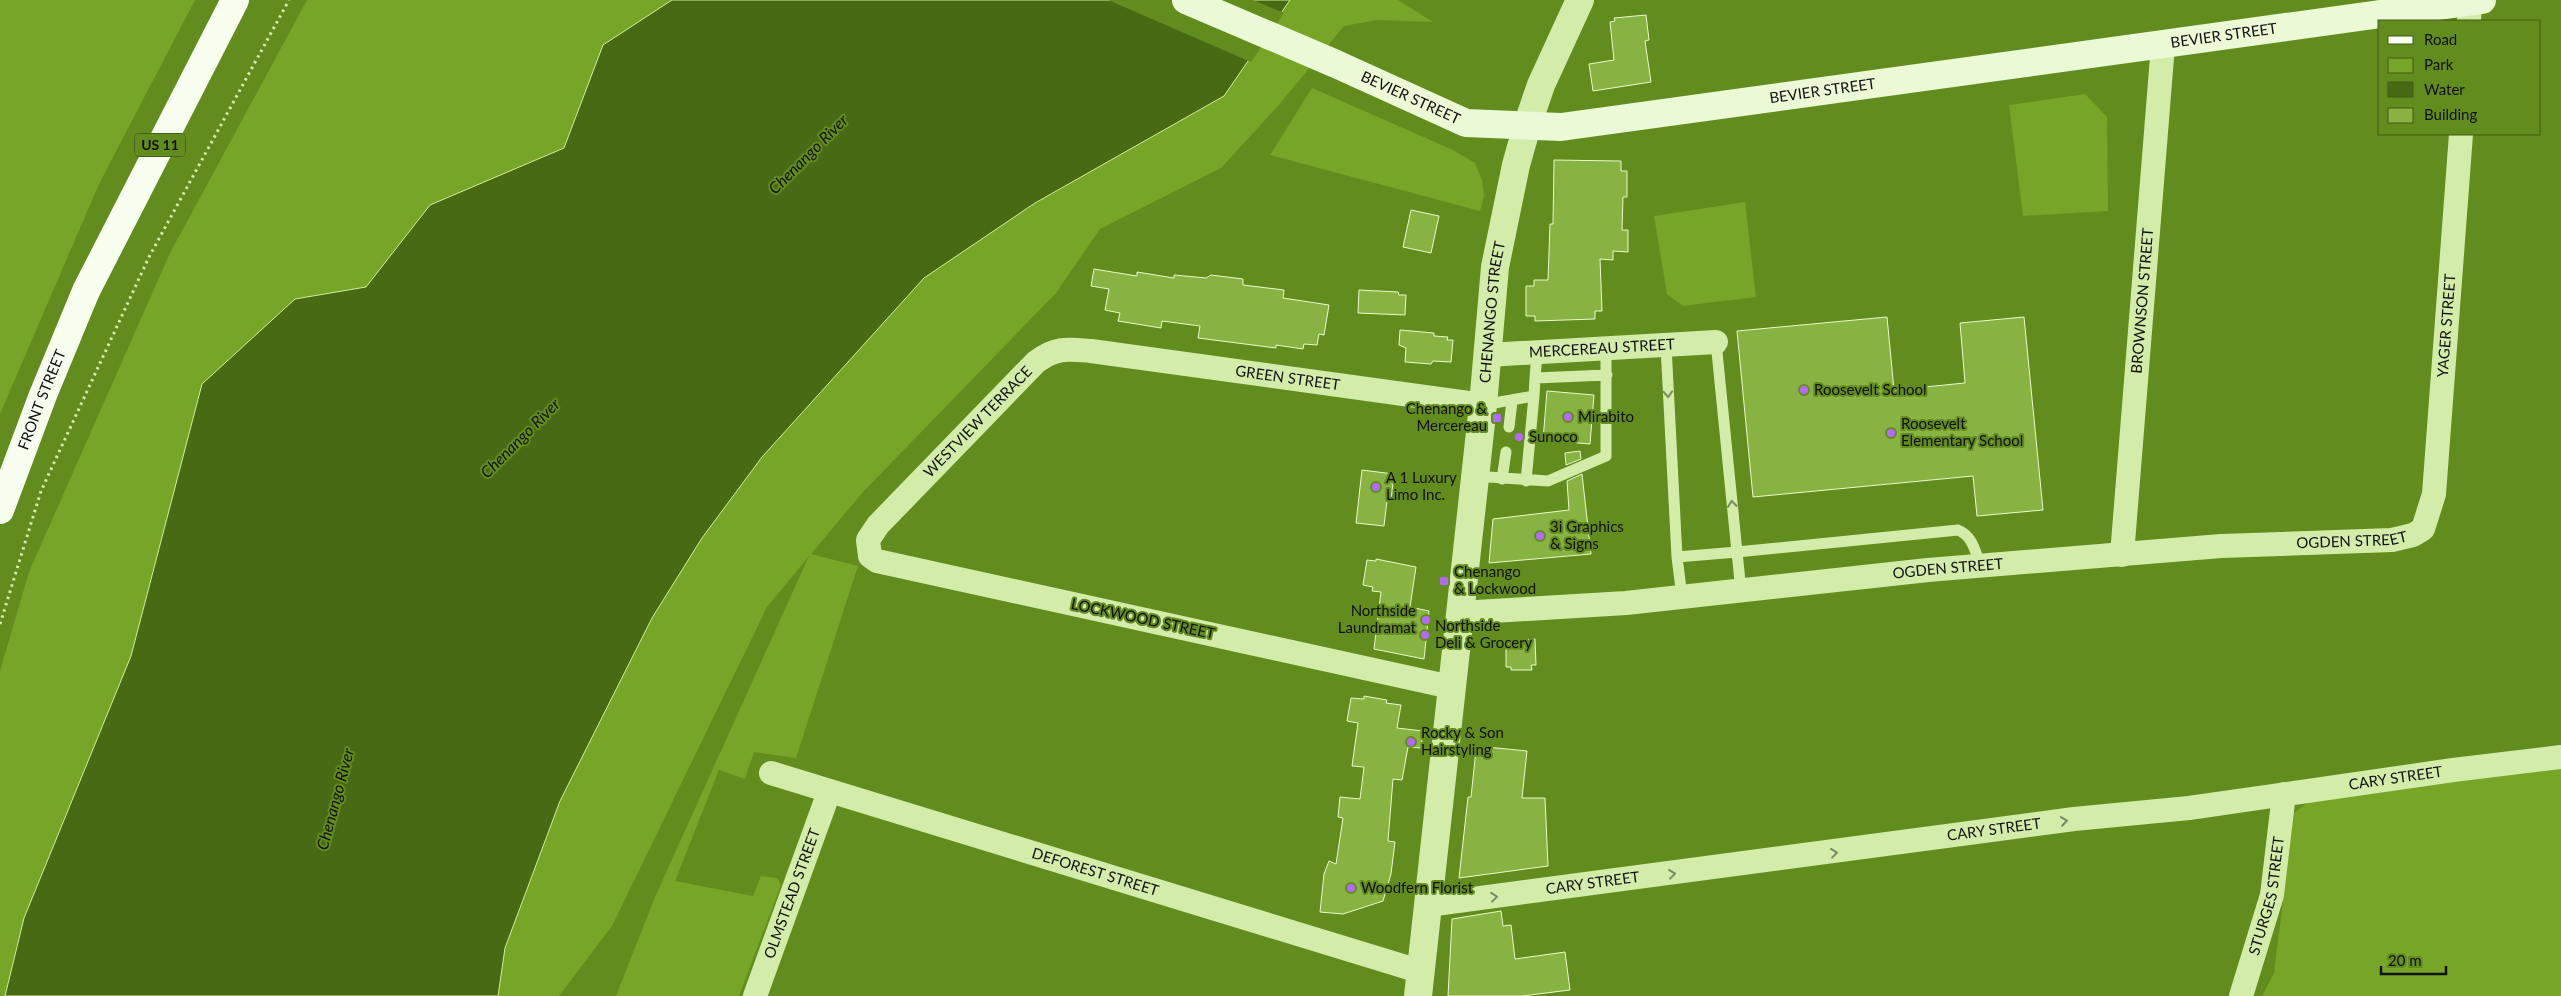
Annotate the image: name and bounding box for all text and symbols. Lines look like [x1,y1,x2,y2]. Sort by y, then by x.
street label: BEVIER STREET [2169,18,2278,51]
legend [2378,20,2541,135]
text: Road [2424,30,2457,48]
text: Park [2424,55,2454,73]
street label: BEVIER STREET [1358,67,1464,127]
street label: BEVIER STREET [1768,74,1877,106]
text: Water [2424,80,2465,98]
text: Building [2424,105,2477,123]
water label: Chenango River [764,110,852,197]
road number: US 11 [135,134,185,156]
street label: BROWNSON STREET [2127,227,2156,374]
street label: CHENANGO STREET [1475,239,1508,384]
street label: YAGER STREET [2433,273,2458,378]
street label: MERCEREAU STREET [1528,334,1675,361]
street label: FRONT STREET [13,346,69,452]
street label: GREEN STREET [1234,361,1342,393]
street label: WESTVIEW TERRACE [919,362,1035,481]
place label: Roosevelt School [1814,380,1927,398]
marker: Roosevelt School [1798,384,1810,396]
one-way arrow [1663,391,1674,399]
water label: Chenango River [476,394,564,481]
place label: Chenango & Mercereau [1406,399,1487,434]
place label: Mirabito [1578,407,1634,425]
marker: Mirabito [1562,411,1574,423]
marker: Chenango & Mercereau [1491,412,1503,424]
place label: Roosevelt Elementary School [1901,414,2023,449]
place label: Sunoco [1529,427,1578,445]
marker: Roosevelt Elementary School [1885,427,1897,439]
marker: Sunoco [1513,431,1525,443]
place label: A 1 Luxury Limo Inc. [1386,468,1457,503]
marker: A 1 Luxury Limo Inc. [1370,481,1382,493]
one-way arrow [1727,499,1738,507]
place label: 3i Graphics & Signs [1550,517,1624,552]
street label: OGDEN STREET [2296,527,2409,551]
marker: 3i Graphics & Signs [1534,530,1546,542]
street label: OGDEN STREET [1892,554,2004,582]
place label: Chenango & Lockwood [1454,562,1536,597]
marker: Chenango & Lockwood [1438,575,1450,587]
street label: LOCKWOOD STREET [1070,594,1217,642]
place label: Northside Laundramat [1338,601,1417,636]
marker: Northside Laundramat [1420,614,1432,626]
place label: Northside Deli & Grocery [1435,616,1533,651]
marker: Northside Deli & Grocery [1419,629,1431,641]
place label: Rocky & Son Hairstyling [1421,723,1504,758]
marker: Rocky & Son Hairstyling [1405,736,1417,748]
water label: Chenango River [312,746,357,852]
street label: CARY STREET [2347,762,2444,793]
street label: CARY STREET [1946,813,2042,844]
one-way arrow [2060,816,2068,827]
street label: OLMSTEAD STREET [759,825,823,961]
street label: STURGES STREET [2244,835,2287,957]
street label: DEFOREST STREET [1030,843,1161,899]
one-way arrow [1830,848,1838,859]
street label: CARY STREET [1544,867,1641,897]
one-way arrow [1669,869,1677,880]
place label: Woodfern Florist [1361,878,1474,896]
marker: Woodfern Florist [1345,882,1357,894]
one-way arrow [1490,892,1498,903]
scale bar [2381,944,2446,976]
text: 20 m [2388,951,2422,969]

